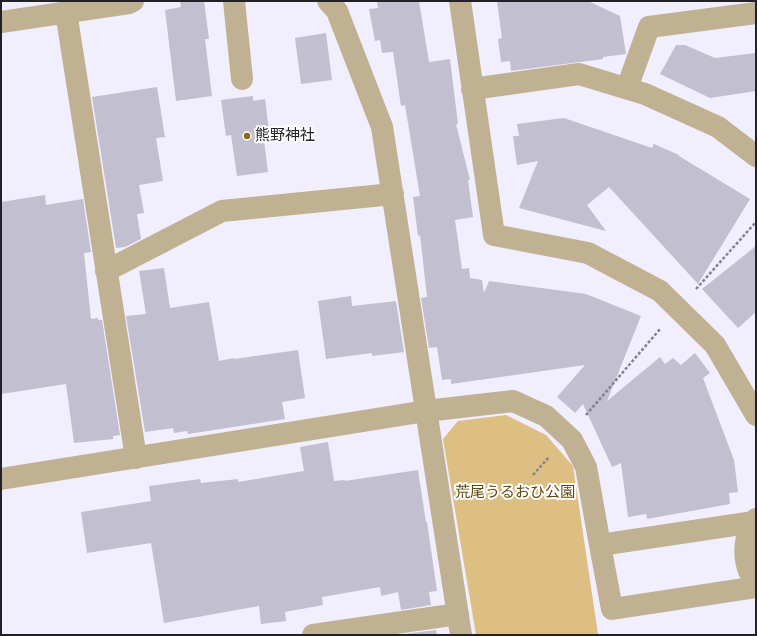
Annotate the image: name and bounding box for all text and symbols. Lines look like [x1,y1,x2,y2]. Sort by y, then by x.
place label: 熊野神社 [255,127,315,145]
marker: 熊野神社 [242,131,252,141]
park label: 荒尾うるおひ公園 [455,484,575,502]

